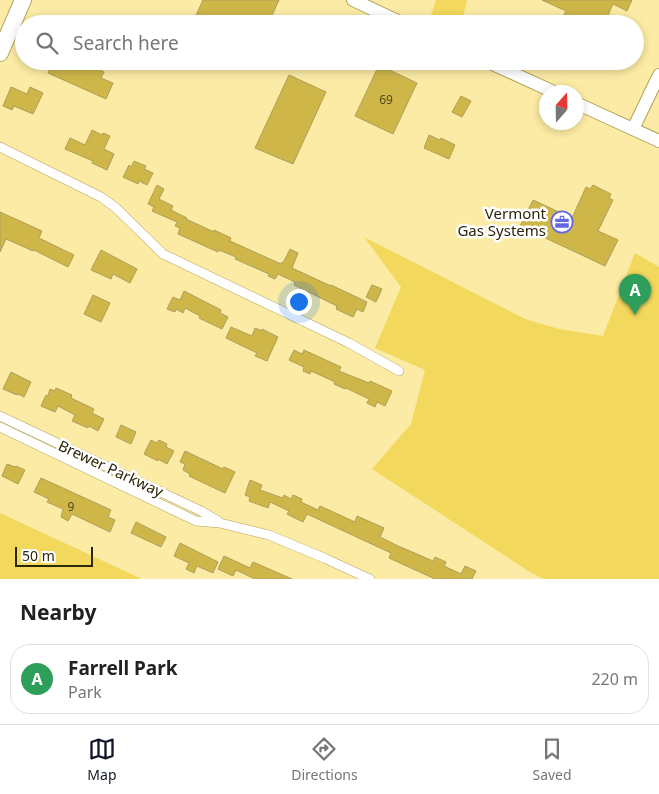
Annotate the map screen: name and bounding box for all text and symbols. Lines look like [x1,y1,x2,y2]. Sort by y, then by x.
search box [15,15,644,70]
icon: search [33,29,61,57]
text: Search here [73,30,179,56]
north arrow [539,85,584,130]
house number: 69 [379,91,393,108]
place label: Vermont Gas Systems [457,203,547,240]
office icon: Vermont Gas Systems [550,210,574,234]
pin: A [619,274,651,315]
your location [286,289,312,315]
street label: Brewer Parkway [55,435,167,501]
house number: 9 [68,498,75,515]
scale bar [15,544,92,567]
text: 50 m [22,546,55,565]
text: Nearby [20,598,96,626]
text: Farrell Park [68,655,177,681]
text: A [31,668,43,690]
text: 220 m [591,668,638,690]
text: Park [68,681,102,703]
tab: Map [87,735,117,784]
tab: Directions [291,735,358,784]
tab: Saved [532,735,572,784]

